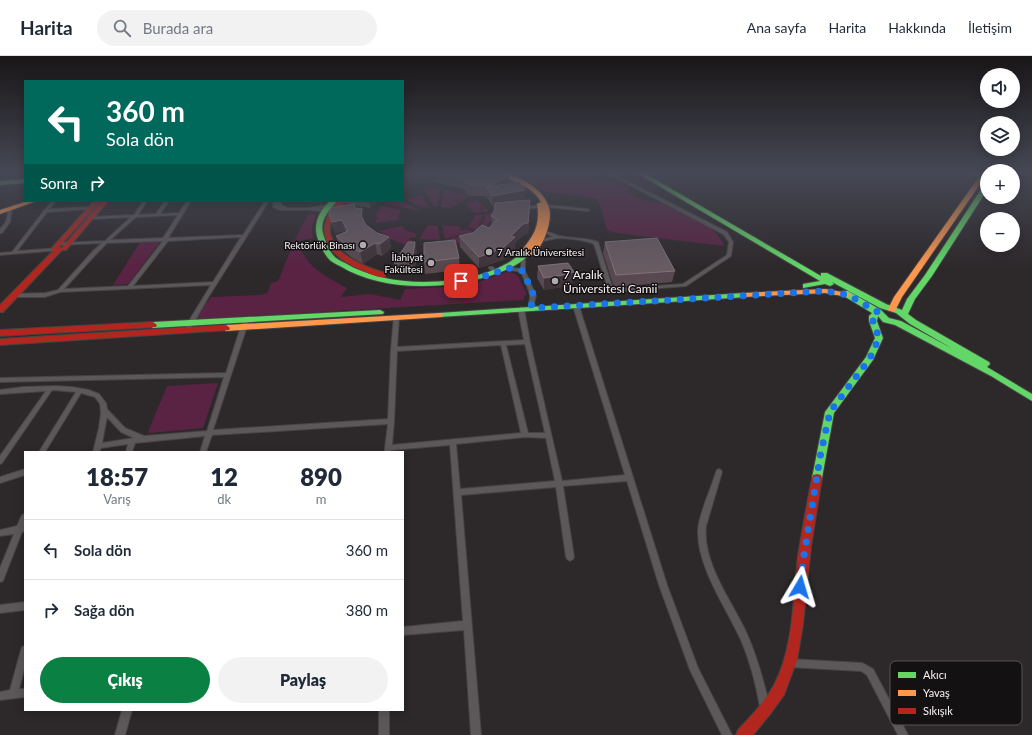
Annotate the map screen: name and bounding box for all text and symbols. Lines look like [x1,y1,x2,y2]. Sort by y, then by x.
search box [97,10,377,46]
text: Harita [20,16,73,39]
icon: search [111,17,133,39]
text: Burada ara [143,19,213,37]
text: Ana sayfa [747,19,806,36]
text: Harita [828,19,866,36]
text: Hakkında [888,19,946,36]
text: İletişim [968,19,1012,36]
map controls [980,68,1020,252]
button: sound [980,68,1020,108]
text: 360 m [106,94,185,128]
icon: left [40,96,92,148]
button: layers [980,116,1020,156]
text: Sola dön [106,128,174,150]
button: + [980,164,1020,204]
icon: right [86,172,108,194]
text: Sonra [40,174,78,192]
button: − [980,212,1020,252]
place label: Rektörlük Binası [284,239,355,251]
marker: Rektörlük Binası [358,240,368,250]
place label: 7 Aralık Üniversitesi [497,246,584,258]
marker: 7 Aralık Üniversitesi [484,247,494,257]
place label: İlahiyat Fakültesi [384,251,423,275]
marker: İlahiyat Fakültesi [426,258,436,268]
pin [444,264,478,298]
place label: 7 Aralık Üniversitesi Camii [563,267,657,296]
icon: arrive [450,270,472,292]
marker: 7 Aralık Üniversitesi Camii [550,276,560,286]
text: 18:57 [86,462,148,491]
text: 12 [210,462,238,491]
text: 890 [300,462,342,491]
text: Varış [103,491,131,507]
text: dk [217,491,231,507]
text: m [316,491,326,507]
icon: left [40,539,62,561]
text: Sola dön [74,541,131,559]
text: 360 m [346,541,388,559]
position arrow [779,566,821,608]
icon: right [40,599,62,621]
text: Sağa dön [74,601,135,619]
text: 380 m [346,601,388,619]
button: Çıkış [40,657,210,703]
button: Paylaş [218,657,388,703]
legend [890,661,1022,725]
text: Akıcı [923,668,947,681]
text: Yavaş [923,686,950,699]
text: Sıkışık [923,704,953,717]

